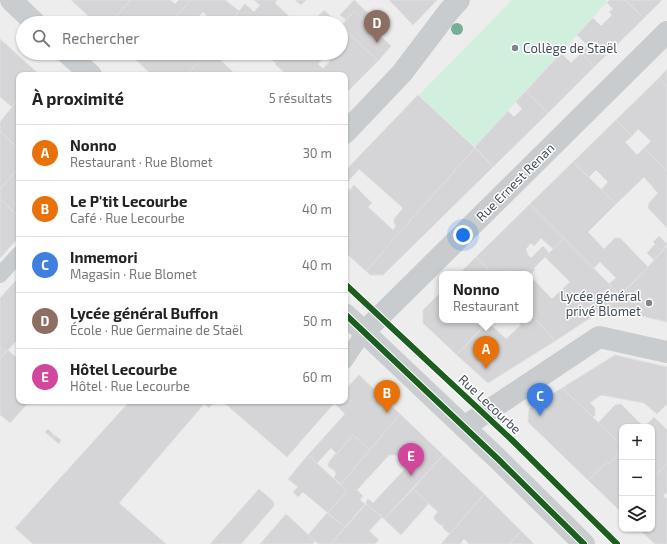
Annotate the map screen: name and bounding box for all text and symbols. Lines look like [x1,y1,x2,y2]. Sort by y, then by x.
pin: D [364,10,390,43]
search box [16,16,348,60]
icon: search [30,27,52,49]
text: Rechercher [62,29,139,47]
place label: Collège de Staël [523,40,617,56]
marker: Collège de Staël [510,43,520,53]
text: À proximité [32,88,124,108]
text: 5 résultats [269,90,332,106]
text: Nonno [70,136,117,154]
street label: Rue Ernest Renan [473,140,557,224]
text: A [41,145,49,161]
text: 30 m [303,145,332,161]
text: Restaurant · Rue Blomet [70,154,213,170]
text: Le P'tit Lecourbe [70,192,187,210]
text: B [41,201,49,217]
text: 40 m [302,201,332,217]
text: Café · Rue Lecourbe [70,210,185,226]
your location [453,225,473,245]
text: Inmemori [70,248,138,266]
text: C [41,257,49,273]
text: 40 m [302,257,332,273]
text: Magasin · Rue Blomet [70,266,197,282]
popup [439,271,533,323]
text: Nonno [453,280,500,298]
place label: Lycée général privé Blomet [560,288,641,319]
text: Restaurant [453,298,519,314]
marker: Lycée général privé Blomet [644,298,654,308]
text: Lycée général Buffon [70,304,218,322]
text: D [41,313,49,329]
text: 50 m [303,313,332,329]
text: École · Rue Germaine de Staël [70,322,243,338]
pin: A [473,336,499,369]
text: Hôtel Lecourbe [70,360,177,378]
text: E [41,369,49,385]
text: 60 m [302,369,332,385]
street label: Rue Lecourbe [455,371,525,437]
text: Hôtel · Rue Lecourbe [70,378,190,394]
pin: B [374,380,400,413]
pin: C [527,383,553,416]
map controls [619,424,655,532]
button: + [619,424,655,460]
pin: E [398,443,424,476]
button: − [619,460,655,496]
button: layers [619,496,655,532]

